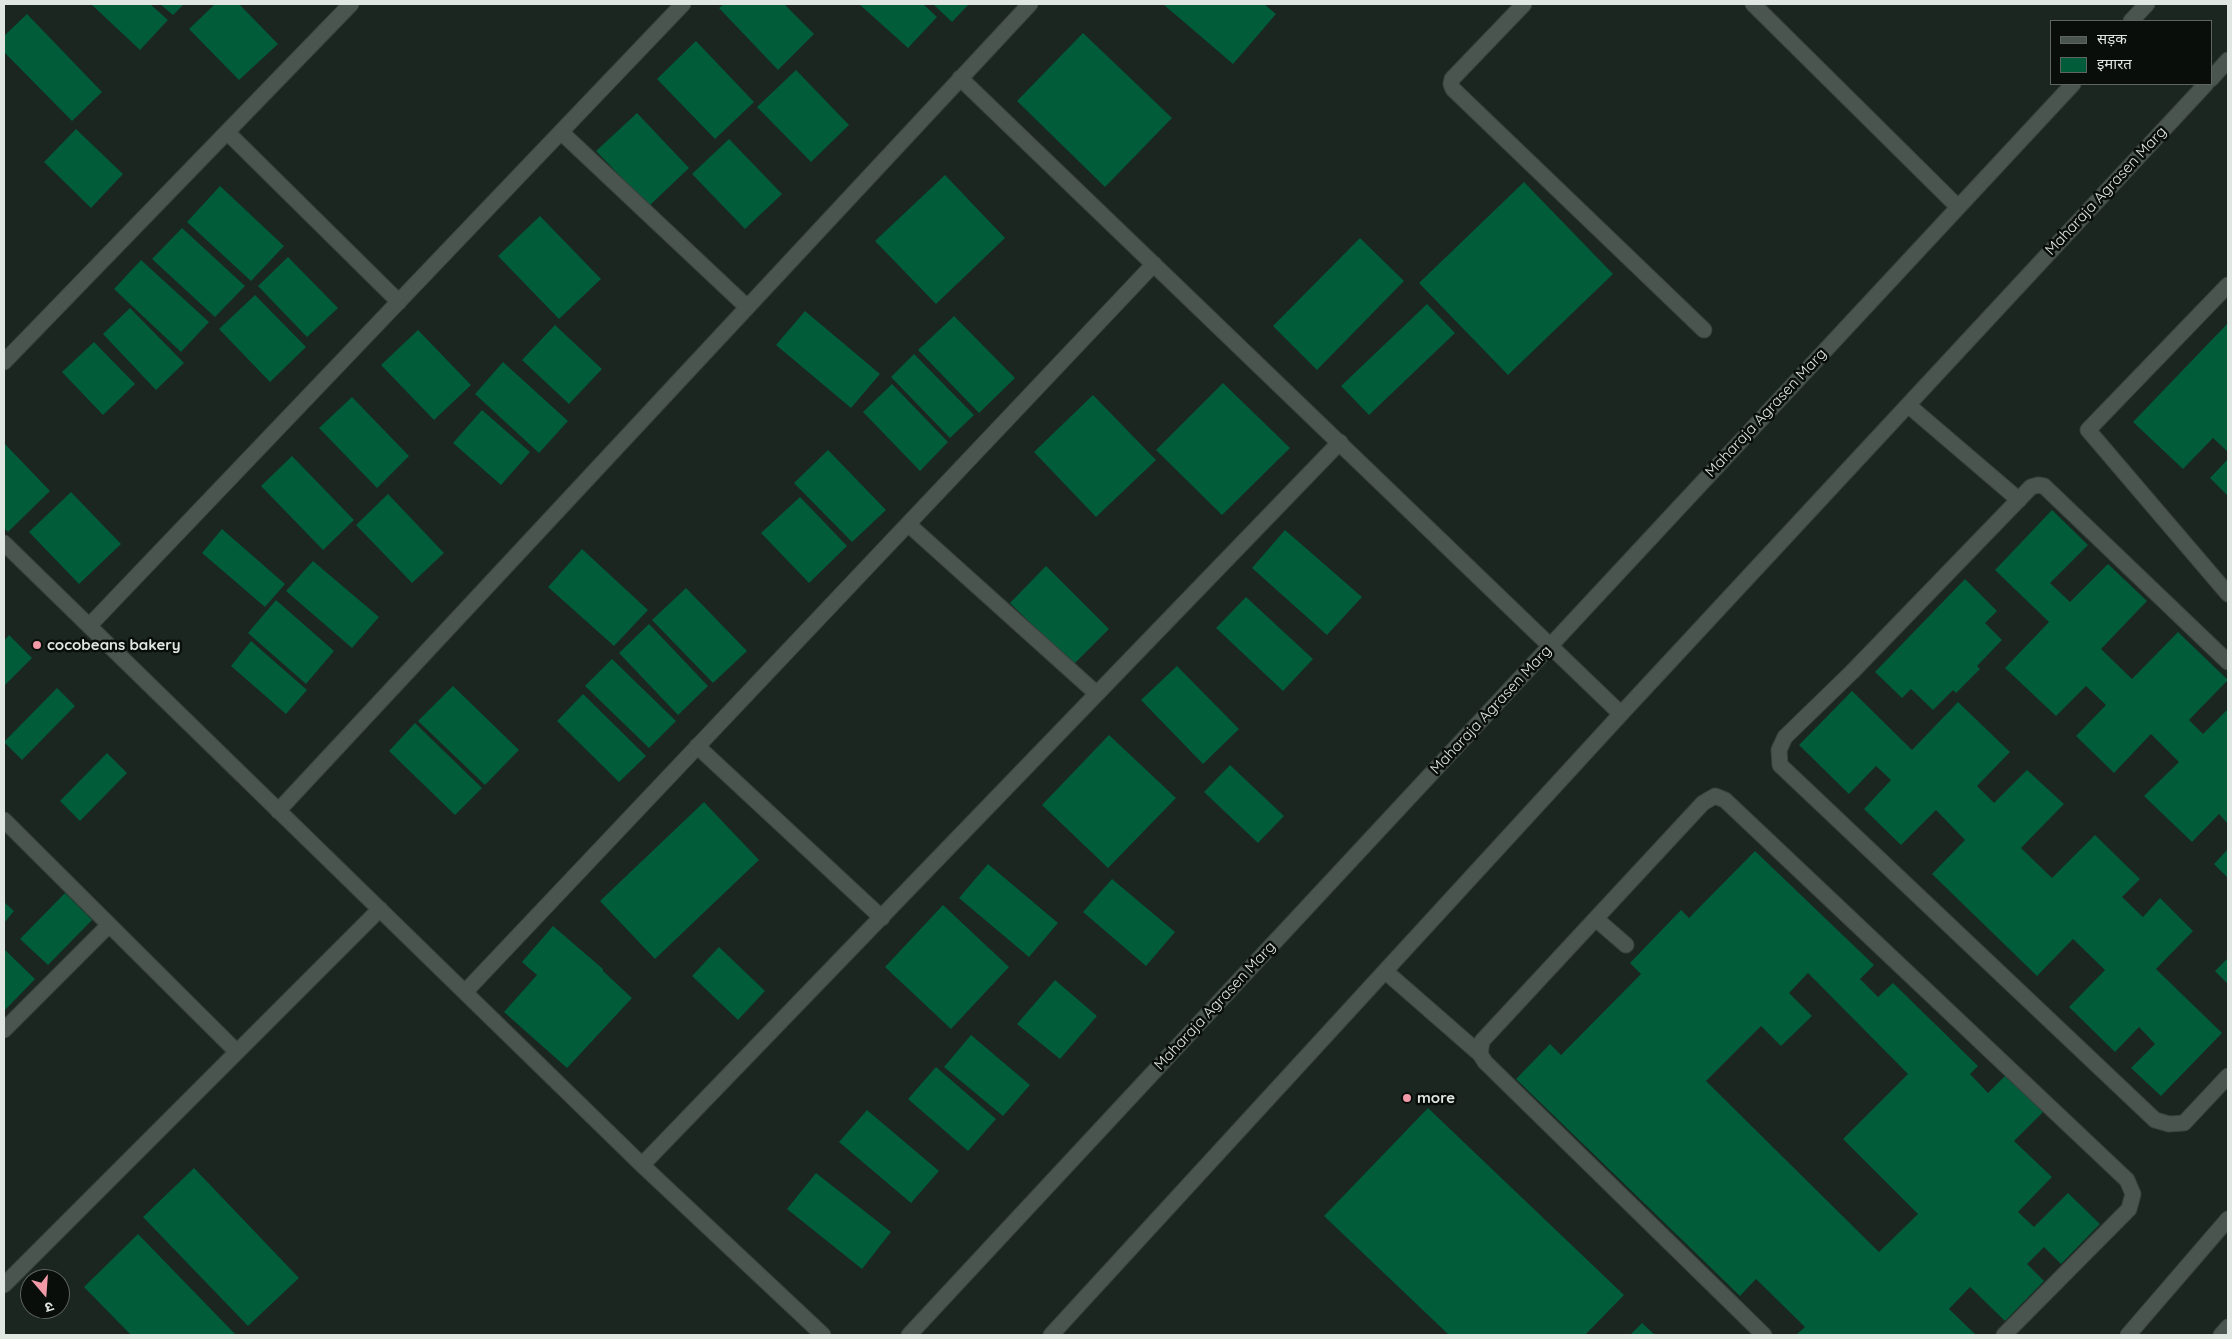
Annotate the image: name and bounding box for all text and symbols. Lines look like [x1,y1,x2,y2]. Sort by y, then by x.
legend [2050,20,2212,85]
text: सड़क [2097,29,2127,48]
text: इमारत [2097,54,2132,73]
street label: Maharaja Agrasen Marg [2042,123,2170,259]
street label: Maharaja Agrasen Marg [1702,345,1830,481]
place label: cocobeans bakery [47,636,181,654]
marker: cocobeans bakery [31,639,43,651]
street label: Maharaja Agrasen Marg [1427,642,1555,778]
street label: Maharaja Agrasen Marg [1151,938,1279,1074]
place label: more [1417,1089,1455,1107]
marker: more [1401,1092,1413,1104]
north arrow [20,1269,70,1319]
text: उ [43,1297,56,1317]

